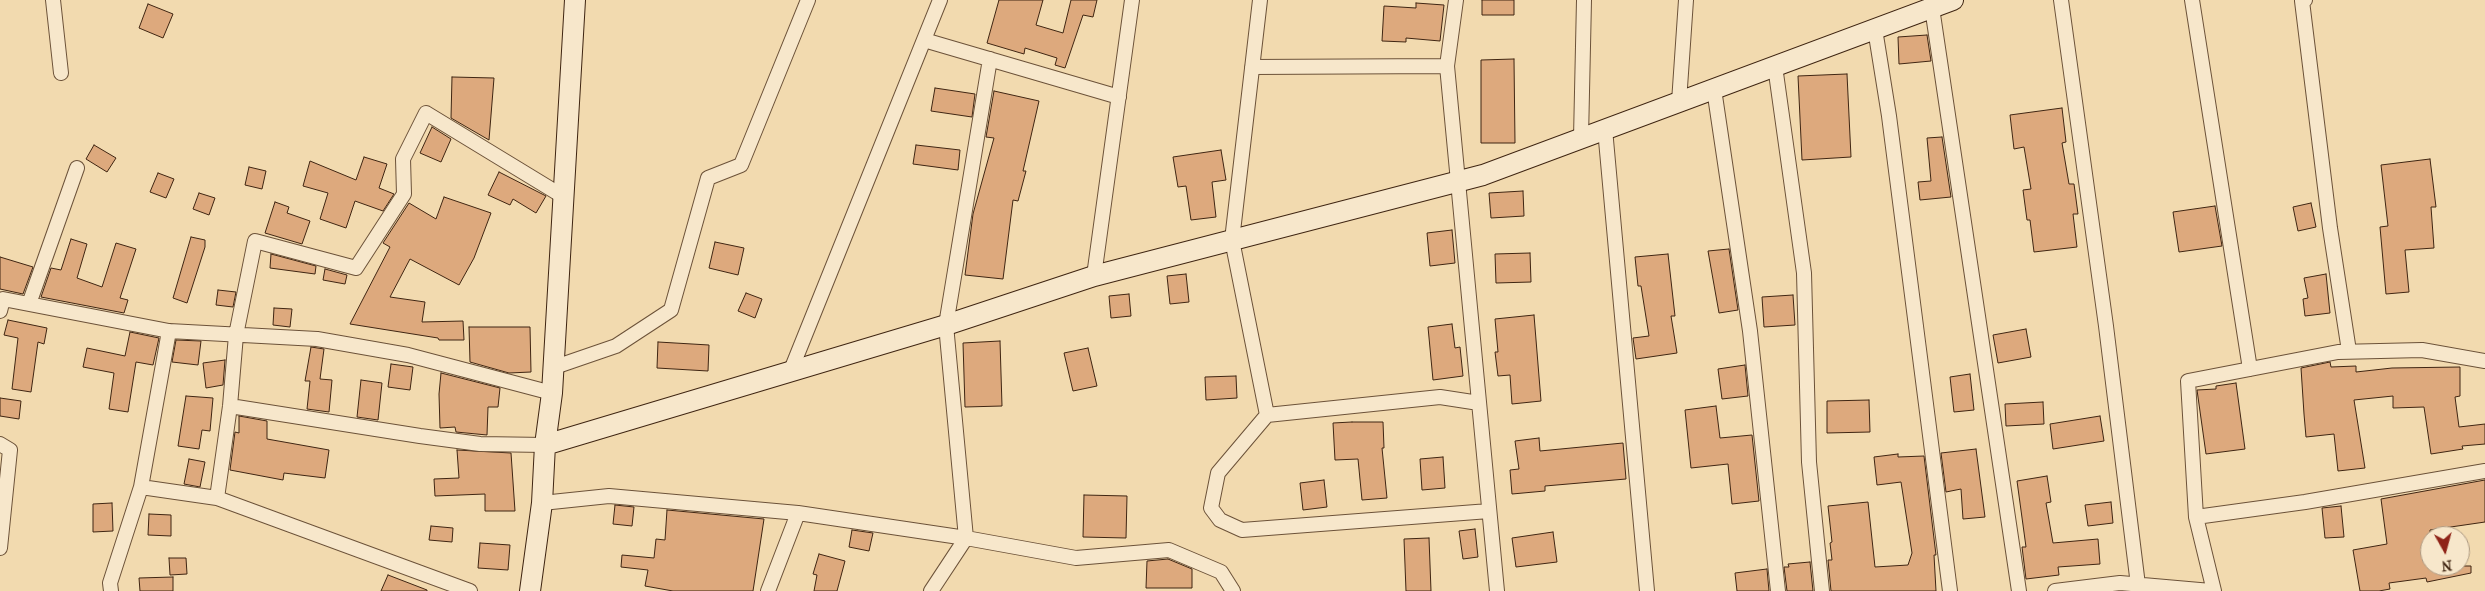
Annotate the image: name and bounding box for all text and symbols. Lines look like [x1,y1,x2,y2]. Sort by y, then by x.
north arrow [2420,526,2470,576]
text: N [2440,556,2453,574]

